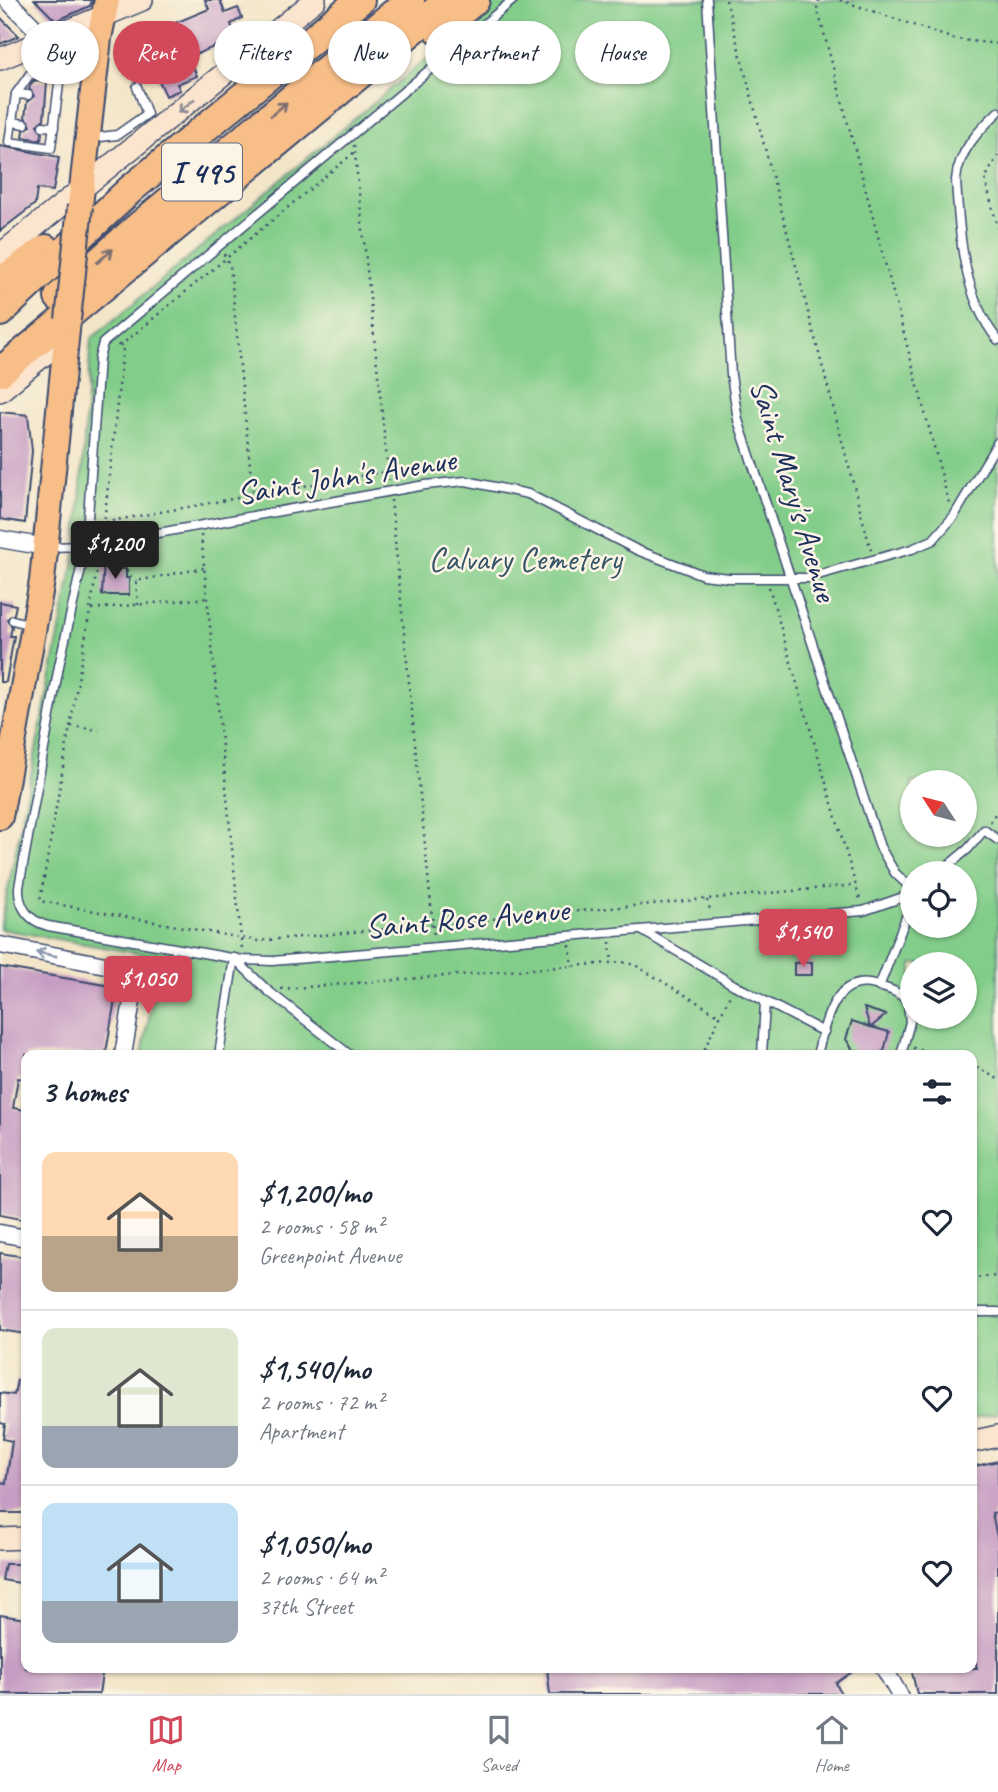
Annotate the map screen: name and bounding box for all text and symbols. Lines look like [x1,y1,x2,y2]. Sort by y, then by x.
chip: Buy [21,21,99,84]
chip: Rent [113,21,200,84]
chip: Filters [214,21,314,84]
chip: New [328,21,411,84]
chip: Apartment [425,21,561,84]
chip: House [575,21,670,84]
one-way arrow [178,98,196,113]
one-way arrow [269,101,287,117]
road number: I 495 [162,144,242,201]
one-way arrow [95,248,113,264]
street label: Saint Mary's Avenue [740,374,848,608]
street label: Saint John's Avenue [234,438,461,514]
pin: $1,200 [58,522,172,581]
text: $1,200 [87,529,143,558]
park label: Calvary Cemetery [429,538,624,580]
north arrow [900,770,976,847]
map controls [900,770,977,1029]
button: locate [900,861,977,938]
street label: Saint Rose Avenue [364,888,573,948]
pin: $1,540 [746,909,860,969]
text: $1,540 [775,917,831,946]
one-way arrow [35,947,58,960]
button: layers [900,952,977,1029]
pin: $1,050 [91,956,205,1016]
text: $1,050 [120,964,176,993]
text: 3 homes [42,1073,127,1111]
icon: filters [918,1073,956,1111]
text: $1,200/mo [259,1174,371,1212]
icon: home [98,1180,182,1264]
icon: heart [918,1203,956,1241]
text: 2 rooms · 58 m² [259,1212,383,1241]
text: Greenpoint Avenue [259,1241,401,1270]
text: $1,540/mo [259,1350,370,1388]
icon: home [98,1356,182,1440]
icon: heart [918,1379,956,1417]
text: 2 rooms · 72 m² [259,1388,383,1417]
text: Apartment [259,1417,344,1446]
text: $1,050/mo [259,1525,370,1563]
icon: home [98,1531,182,1615]
icon: heart [918,1554,956,1592]
text: 2 rooms · 64 m² [259,1563,383,1592]
text: 37th Street [259,1592,353,1621]
tab: Map [147,1711,185,1777]
tab: Saved [480,1711,518,1777]
tab: Home [813,1711,851,1777]

